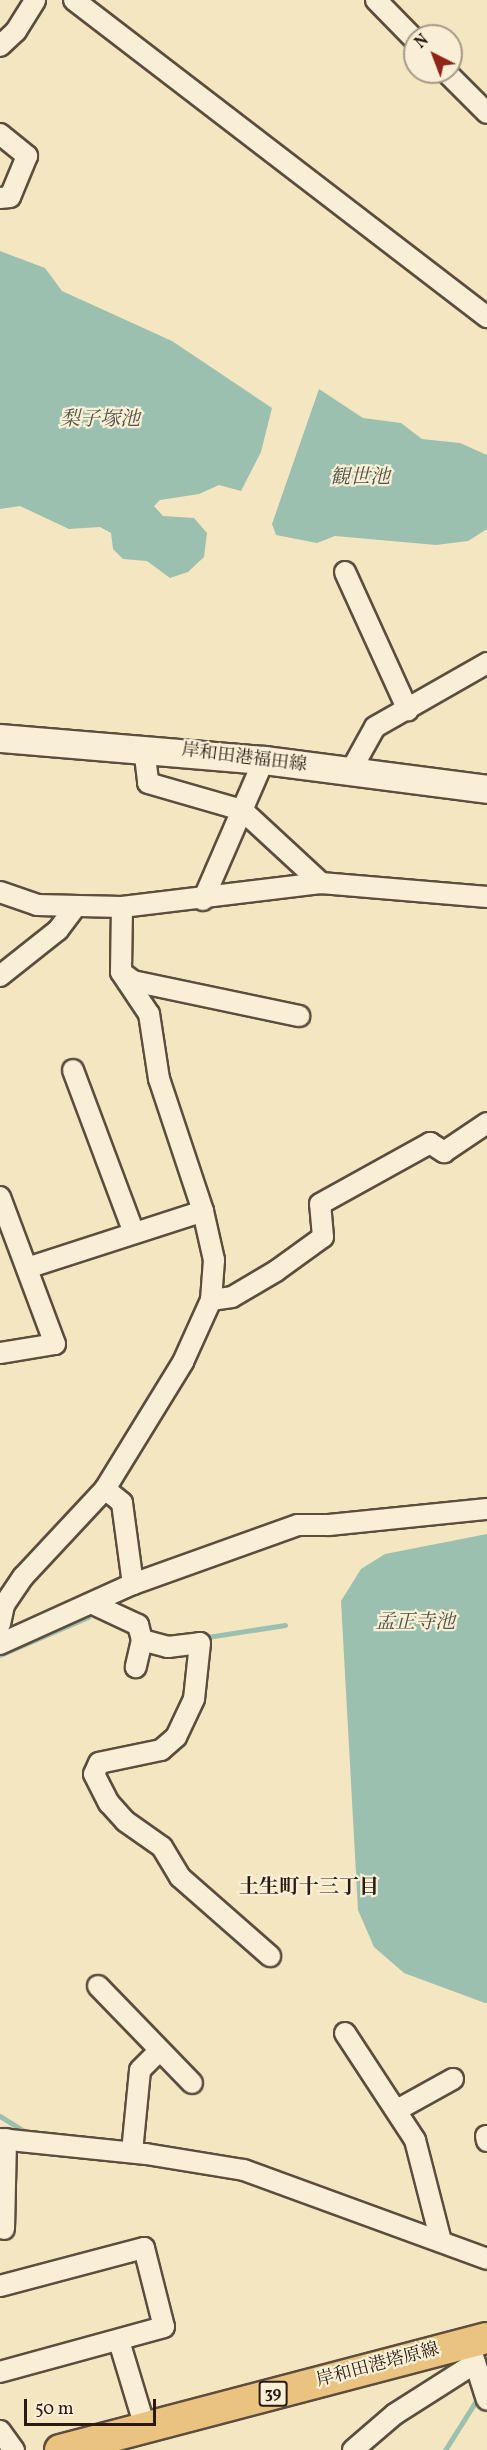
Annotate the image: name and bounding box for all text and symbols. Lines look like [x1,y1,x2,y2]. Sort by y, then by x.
north arrow [403,24,463,84]
text: N [411,30,434,54]
water label: 梨子塚池 [60,408,140,432]
water label: 観世池 [330,466,390,490]
street label: 岸和田港福田線 [180,741,308,777]
water label: 孟正寺池 [375,1611,455,1635]
district label: 土生町十三丁目 [239,1876,379,1900]
street label: 岸和田港塔原線 [314,2339,442,2393]
road number: 39 [258,2381,288,2407]
scale bar [27,2387,159,2425]
text: 50 m [35,2397,74,2422]

